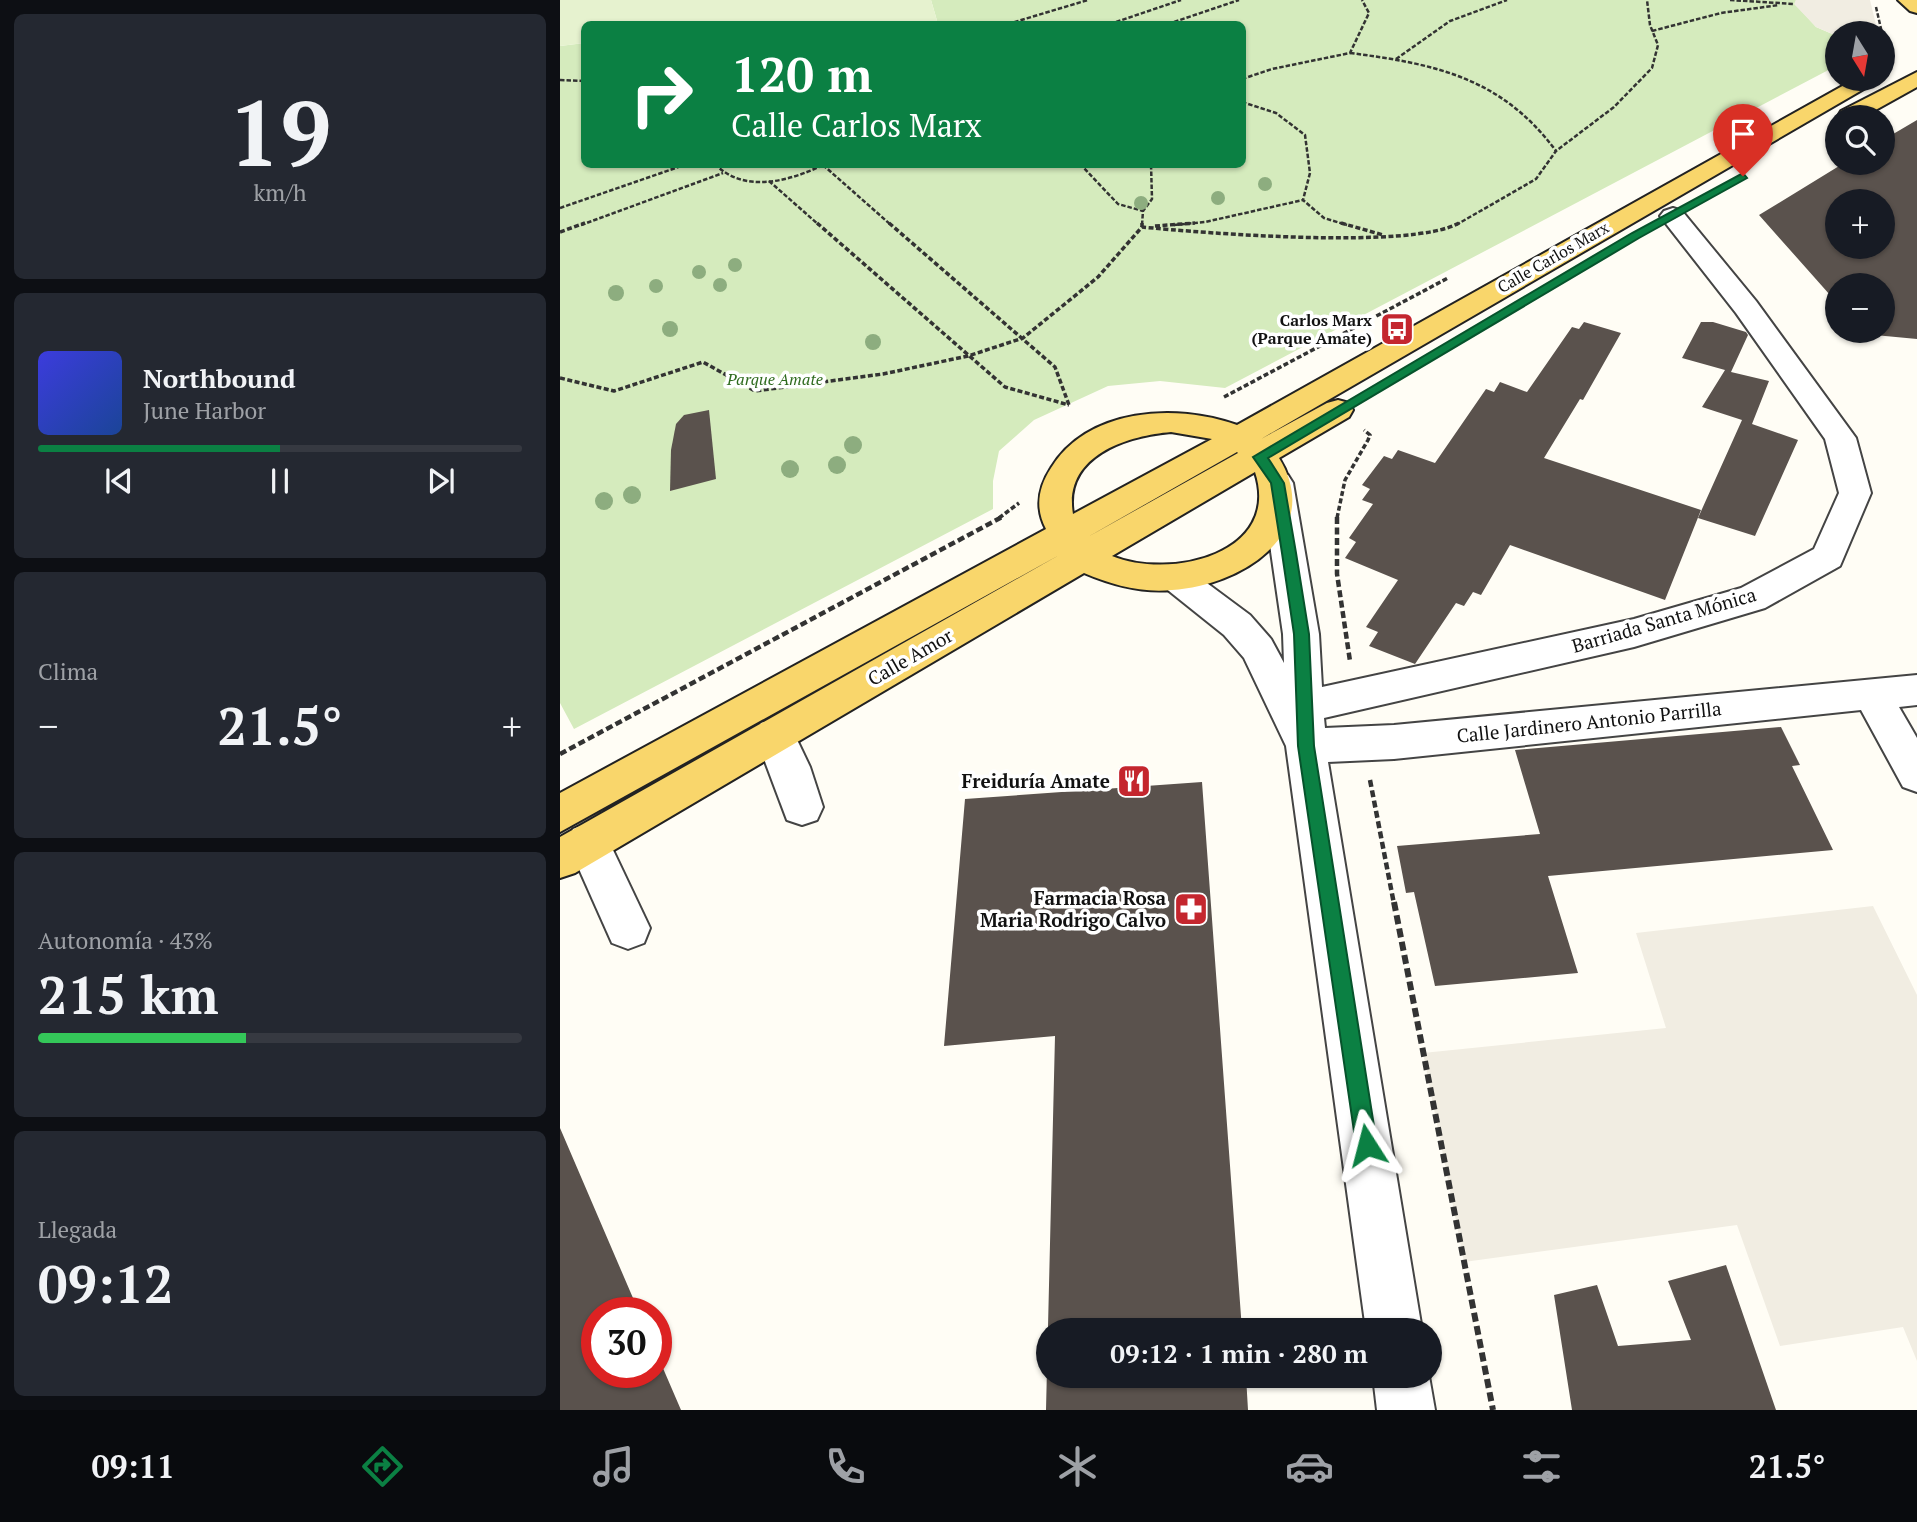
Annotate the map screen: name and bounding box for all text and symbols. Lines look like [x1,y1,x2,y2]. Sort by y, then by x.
north arrow [1825,21,1895,91]
map controls [1825,21,1895,343]
text: 120 m [731,41,873,106]
icon: right [616,49,707,140]
text: 19 [229,71,331,192]
text: Calle Carlos Marx [731,104,982,146]
pin [1713,104,1773,176]
button: search [1825,105,1895,175]
icon: arrive [1724,115,1762,153]
text: km/h [253,177,307,208]
button: + [1825,189,1895,259]
street label: Calle Carlos Marx [1493,216,1613,298]
button: − [1825,273,1895,343]
place label: Carlos Marx (Parque Amate) [1252,309,1372,349]
bus stop icon: Carlos Marx (Parque Amate) [1378,310,1416,348]
text: Northbound [143,361,296,395]
park label: Parque Amate [726,368,823,390]
text: June Harbor [143,395,266,426]
icon: previous [100,462,138,500]
icon: pause [261,462,299,500]
icon: next [422,462,460,500]
street label: Barriada Santa Mónica [1569,581,1759,658]
street label: Calle Amor [863,622,957,691]
text: Clima [38,656,98,687]
text: 21.5° [217,691,343,760]
street label: Calle Jardinero Antonio Parrilla [1455,695,1723,748]
text: − [38,701,58,751]
text: + [502,701,522,751]
restaurant icon: Freiduría Amate [1115,762,1153,800]
place label: Freiduría Amate [961,768,1110,793]
place label: Farmacia Rosa Maria Rodrigo Calvo [980,885,1166,932]
pharmacy icon: Farmacia Rosa Maria Rodrigo Calvo [1172,890,1210,928]
text: Autonomía · 43% [38,925,213,956]
text: 215 km [38,960,219,1029]
position arrow [1330,1108,1404,1182]
text: Llegada [38,1214,117,1245]
text: 09:12 [38,1249,173,1318]
speed limit sign: 30 [581,1297,672,1388]
text: 09:12 · 1 min · 280 m [1110,1336,1368,1370]
icon: directions [358,1442,407,1491]
icon: music [589,1442,638,1491]
icon: phone [821,1442,870,1491]
icon: climate [1053,1442,1102,1491]
icon: car [1285,1442,1334,1491]
icon: filters [1517,1442,1566,1491]
text: 09:11 [91,1445,175,1487]
text: 21.5° [1749,1445,1826,1487]

